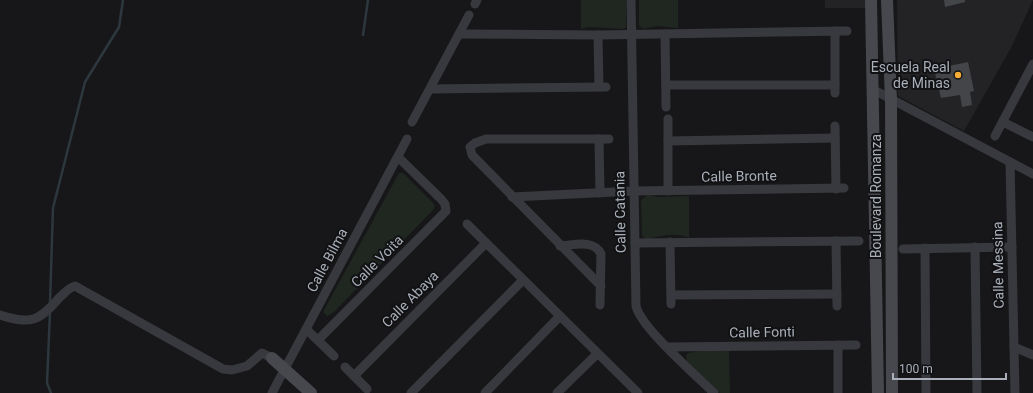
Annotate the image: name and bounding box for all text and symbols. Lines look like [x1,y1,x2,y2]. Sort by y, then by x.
place label: Escuela Real de Minas [871,59,950,91]
marker: Escuela Real de Minas [953,70,963,80]
street label: Boulevard Romanza [868,134,884,258]
street label: Calle Bronte [701,167,777,185]
street label: Calle Catania [611,171,629,253]
street label: Calle Messina [989,221,1007,309]
street label: Calle Bilma [304,225,350,295]
street label: Calle Voita [348,232,406,290]
street label: Calle Abaya [379,268,441,330]
street label: Calle Fonti [729,323,795,341]
scale bar [893,355,1006,381]
text: 100 m [899,362,933,376]

